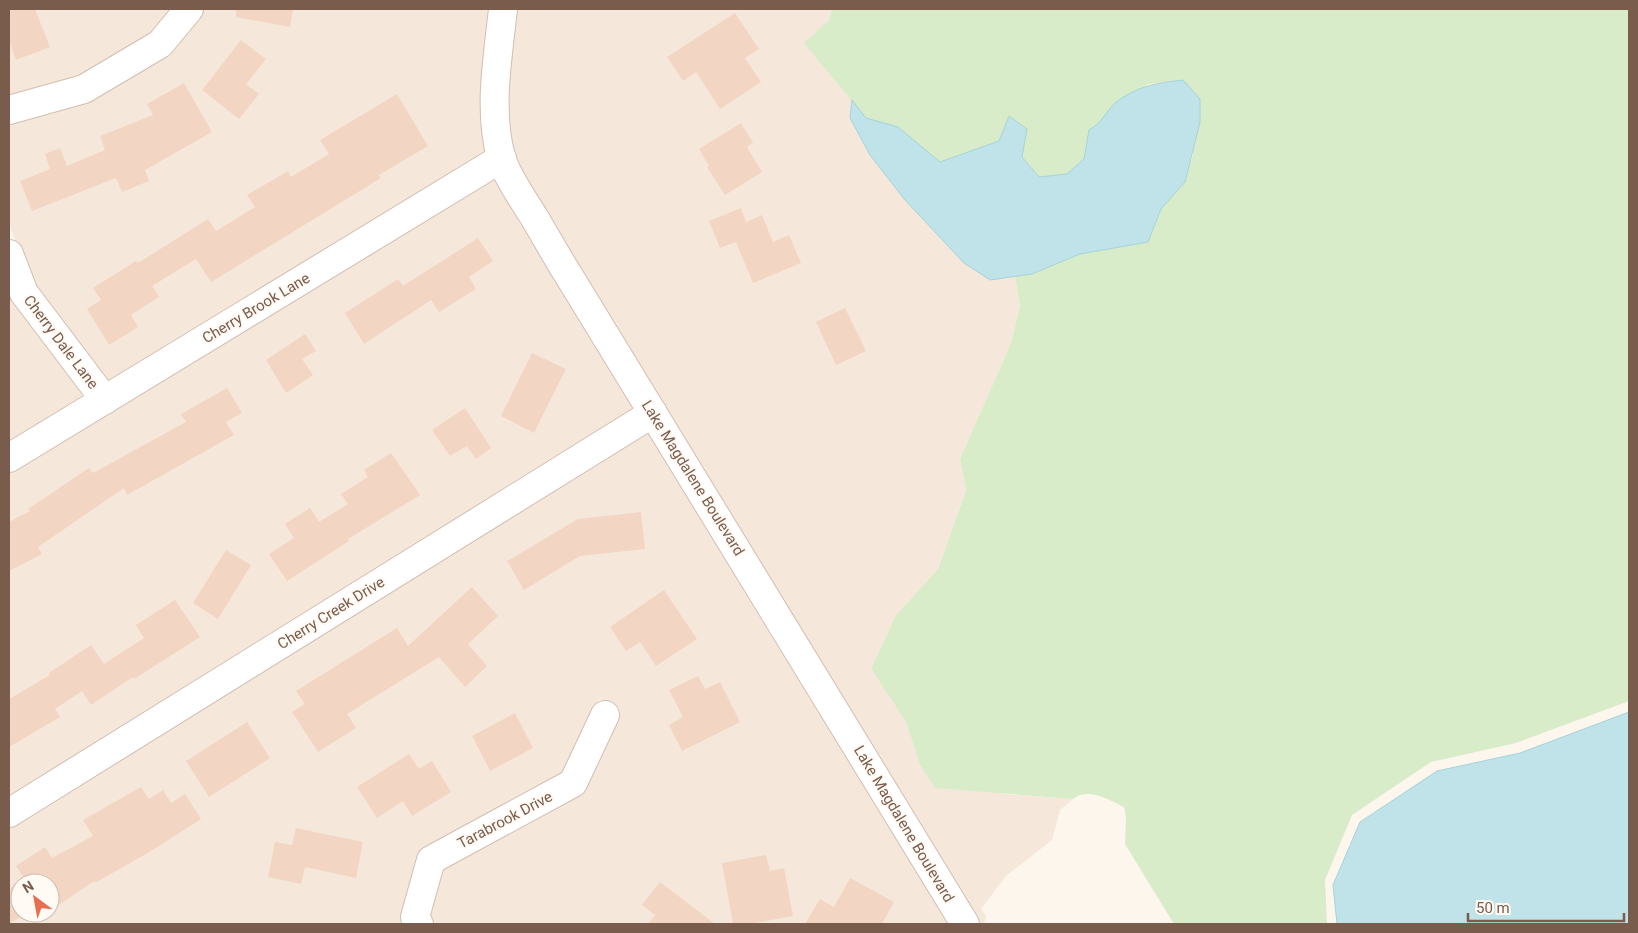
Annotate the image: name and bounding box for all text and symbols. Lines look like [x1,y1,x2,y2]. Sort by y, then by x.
street label: Cherry Brook Lane [199,269,313,347]
street label: Cherry Dale Lane [20,291,102,393]
street label: Lake Magdalene Boulevard [638,397,748,559]
street label: Cherry Creek Drive [274,573,388,653]
street label: Lake Magdalene Boulevard [850,742,958,906]
street label: Tarabrook Drive [455,787,555,853]
north arrow [10,873,60,923]
text: N [20,878,37,896]
scale bar [1468,890,1624,922]
text: 50 m [1476,899,1510,917]

